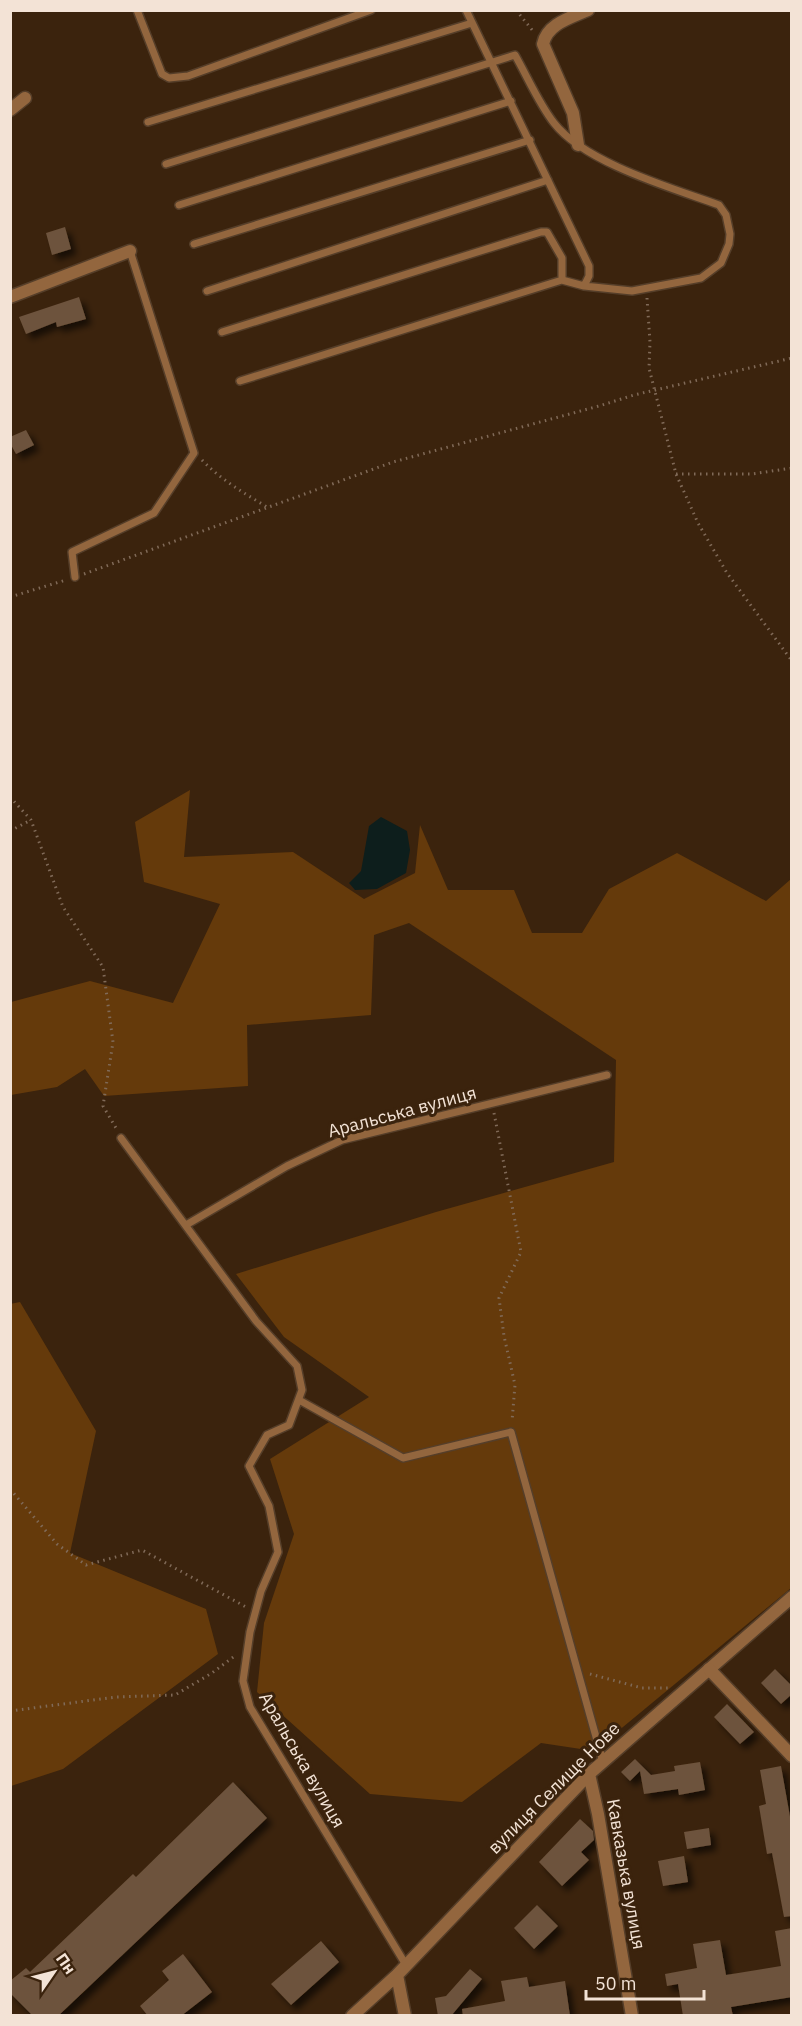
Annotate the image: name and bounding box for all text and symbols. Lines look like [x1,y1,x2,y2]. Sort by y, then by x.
street label: Аральська вулиця [325,1081,479,1142]
street label: Аральська вулиця [254,1688,351,1832]
street label: вулиця Селище Нове [483,1717,625,1859]
street label: Кавказька вулиця [602,1797,651,1951]
north arrow [24,1942,84,2002]
text: Пн [52,1949,81,1978]
scale bar [586,1963,704,2001]
text: 50 m [595,1972,637,1995]

